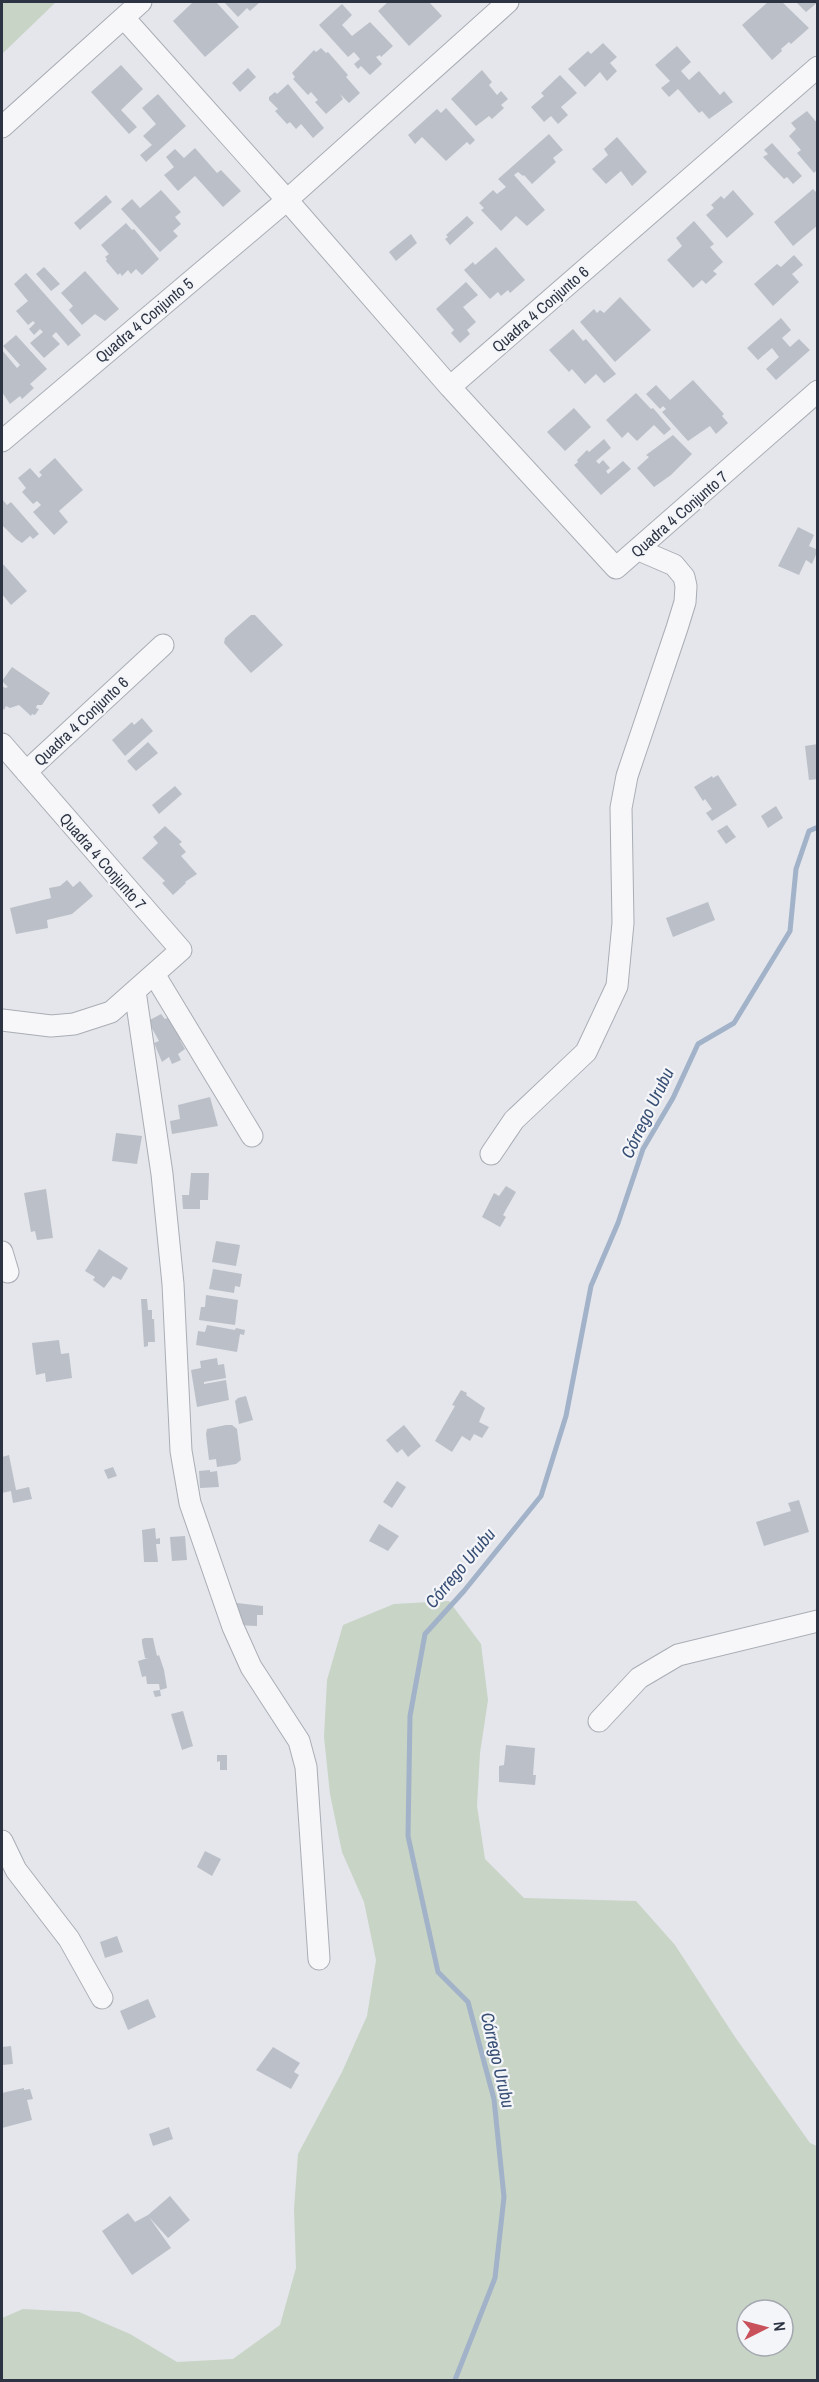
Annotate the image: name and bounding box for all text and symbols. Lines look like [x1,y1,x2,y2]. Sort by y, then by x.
street label: Quadra 4 Conjunto 6 [487,261,593,357]
street label: Quadra 4 Conjunto 5 [90,272,198,368]
street label: Quadra 4 Conjunto 7 [626,466,732,562]
street label: Quadra 4 Conjunto 6 [29,671,133,771]
street label: Quadra 4 Conjunto 7 [55,808,151,914]
water label: Córrego Urubu [614,1064,680,1162]
water label: Córrego Urubu [419,1523,501,1613]
water label: Córrego Urubu [475,2010,521,2110]
north arrow [735,2298,795,2358]
text: N [768,2321,791,2332]

